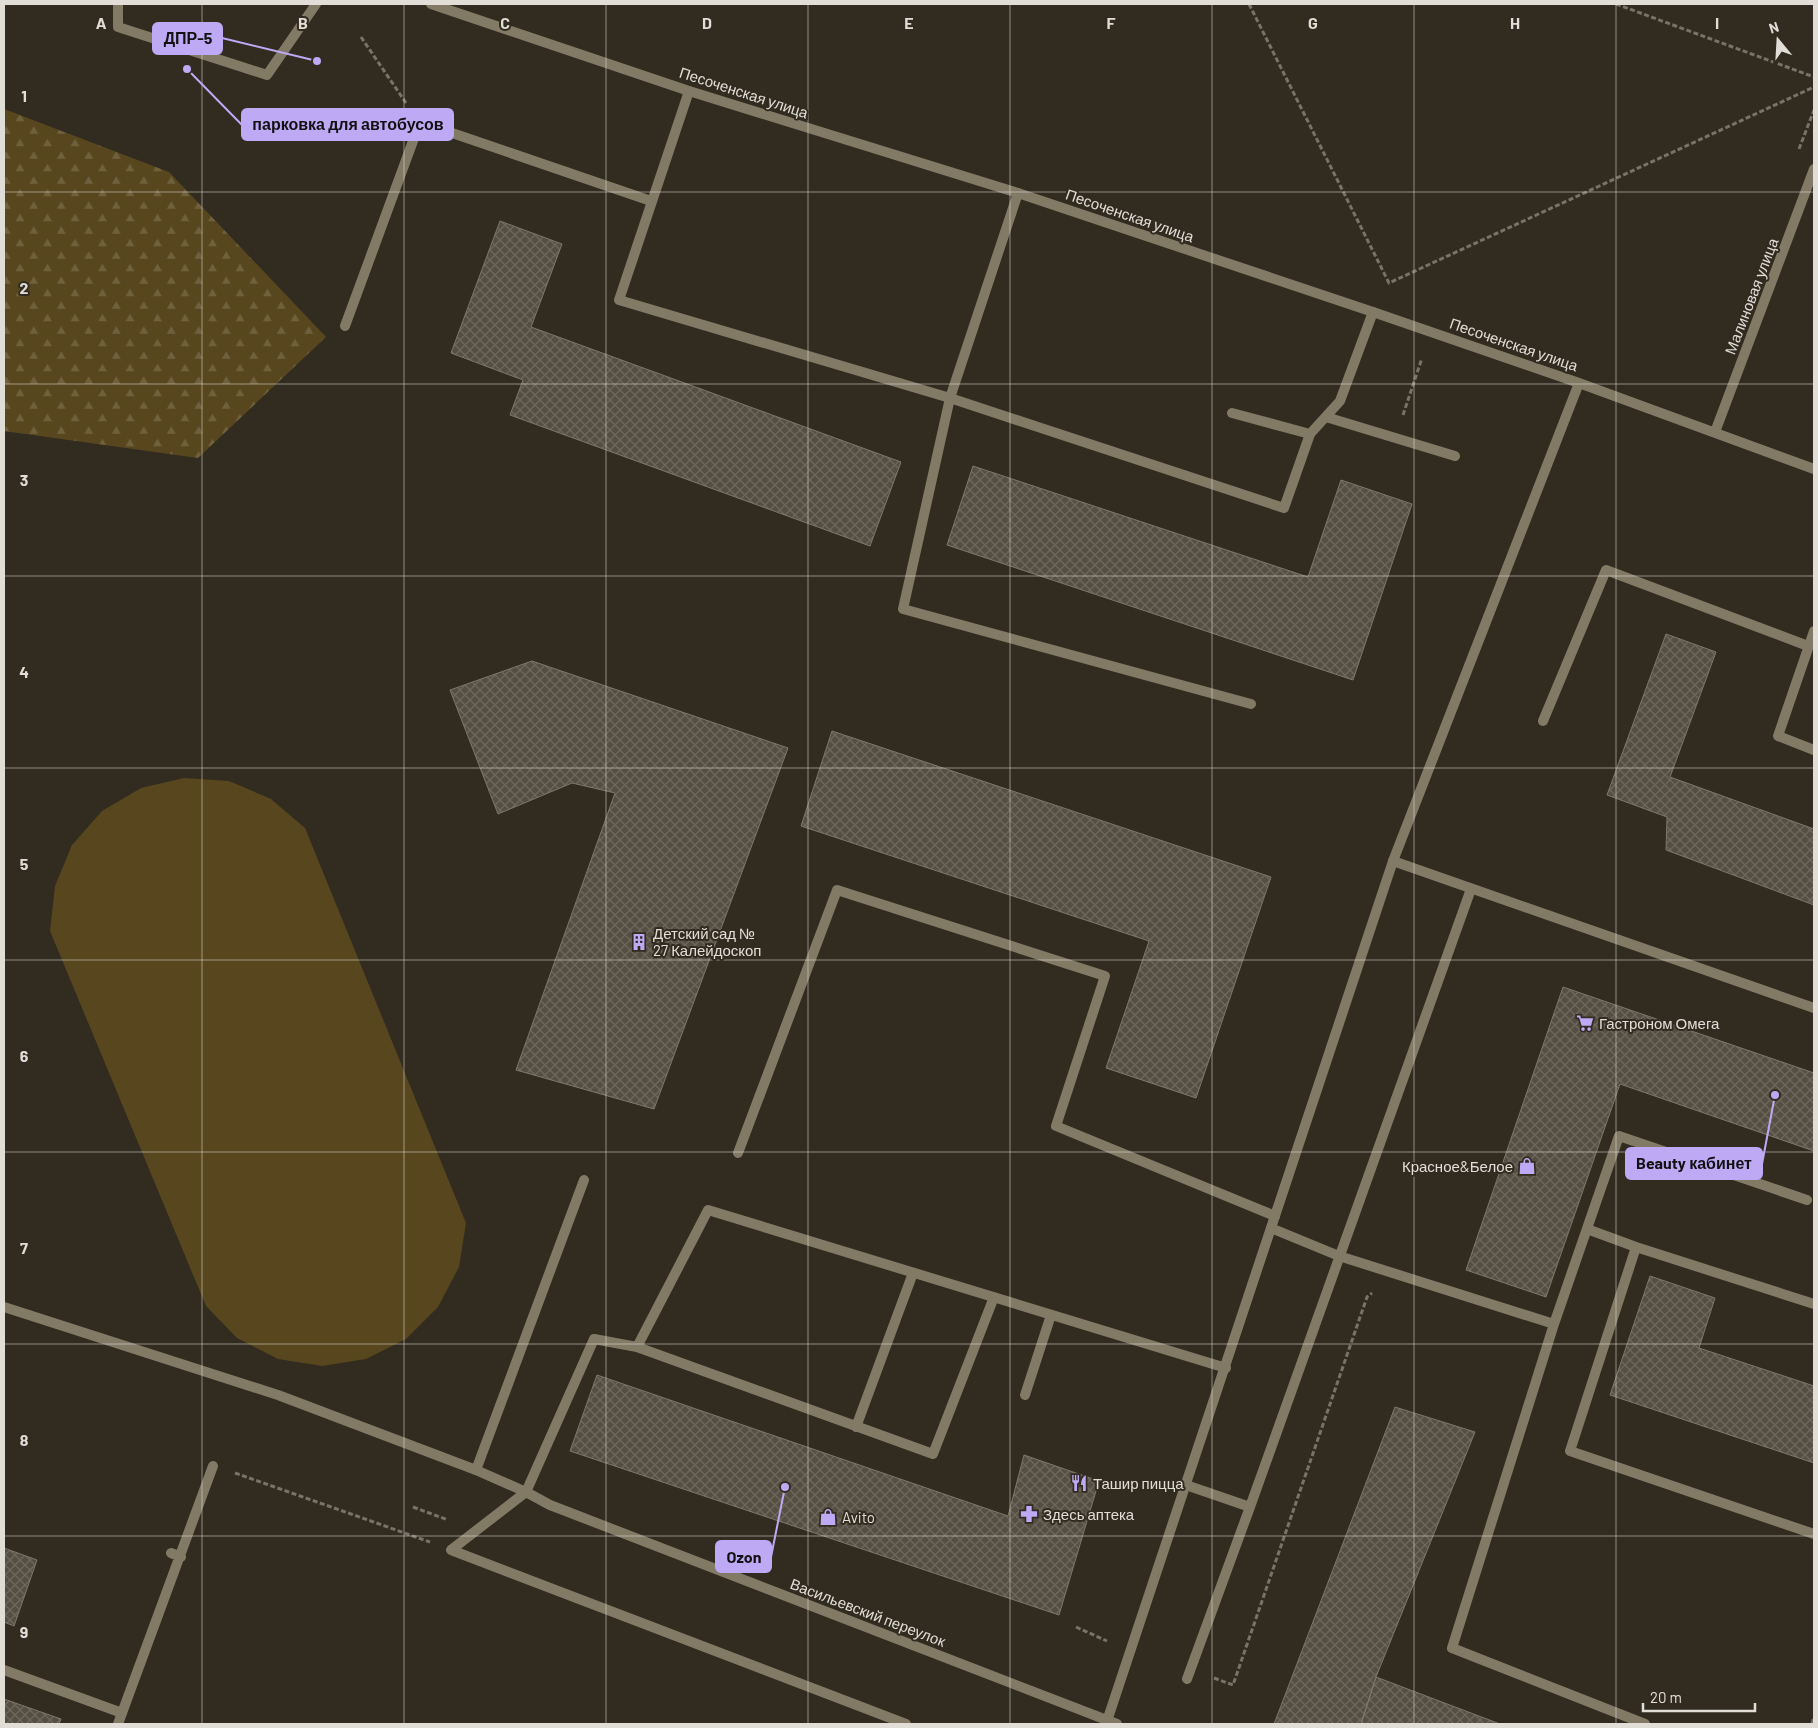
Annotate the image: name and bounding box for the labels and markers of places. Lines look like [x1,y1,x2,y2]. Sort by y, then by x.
callout: ДПР-5 [153,23,222,54]
callout: парковка для автобусов [242,109,453,140]
place label: Детский сад № 27 Калейдоскоп [653,924,761,959]
building icon: Детский сад № 27 Калейдоскоп [629,932,649,952]
supermarket icon: Гастроном Омега [1575,1013,1595,1033]
place label: Гастроном Омега [1599,1014,1720,1032]
callout: Beauty кабинет [1626,1148,1762,1179]
shop icon: Красное&Белое [1517,1156,1537,1176]
place label: Красное&Белое [1402,1157,1513,1175]
restaurant icon: Ташир пицца [1069,1473,1089,1493]
place label: Ташир пицца [1093,1474,1184,1492]
pharmacy icon: Здесь аптека [1019,1504,1039,1524]
place label: Здесь аптека [1043,1505,1135,1523]
shop icon: Avito [818,1507,838,1527]
place label: Avito [842,1508,875,1526]
callout: Ozon [716,1541,771,1572]

